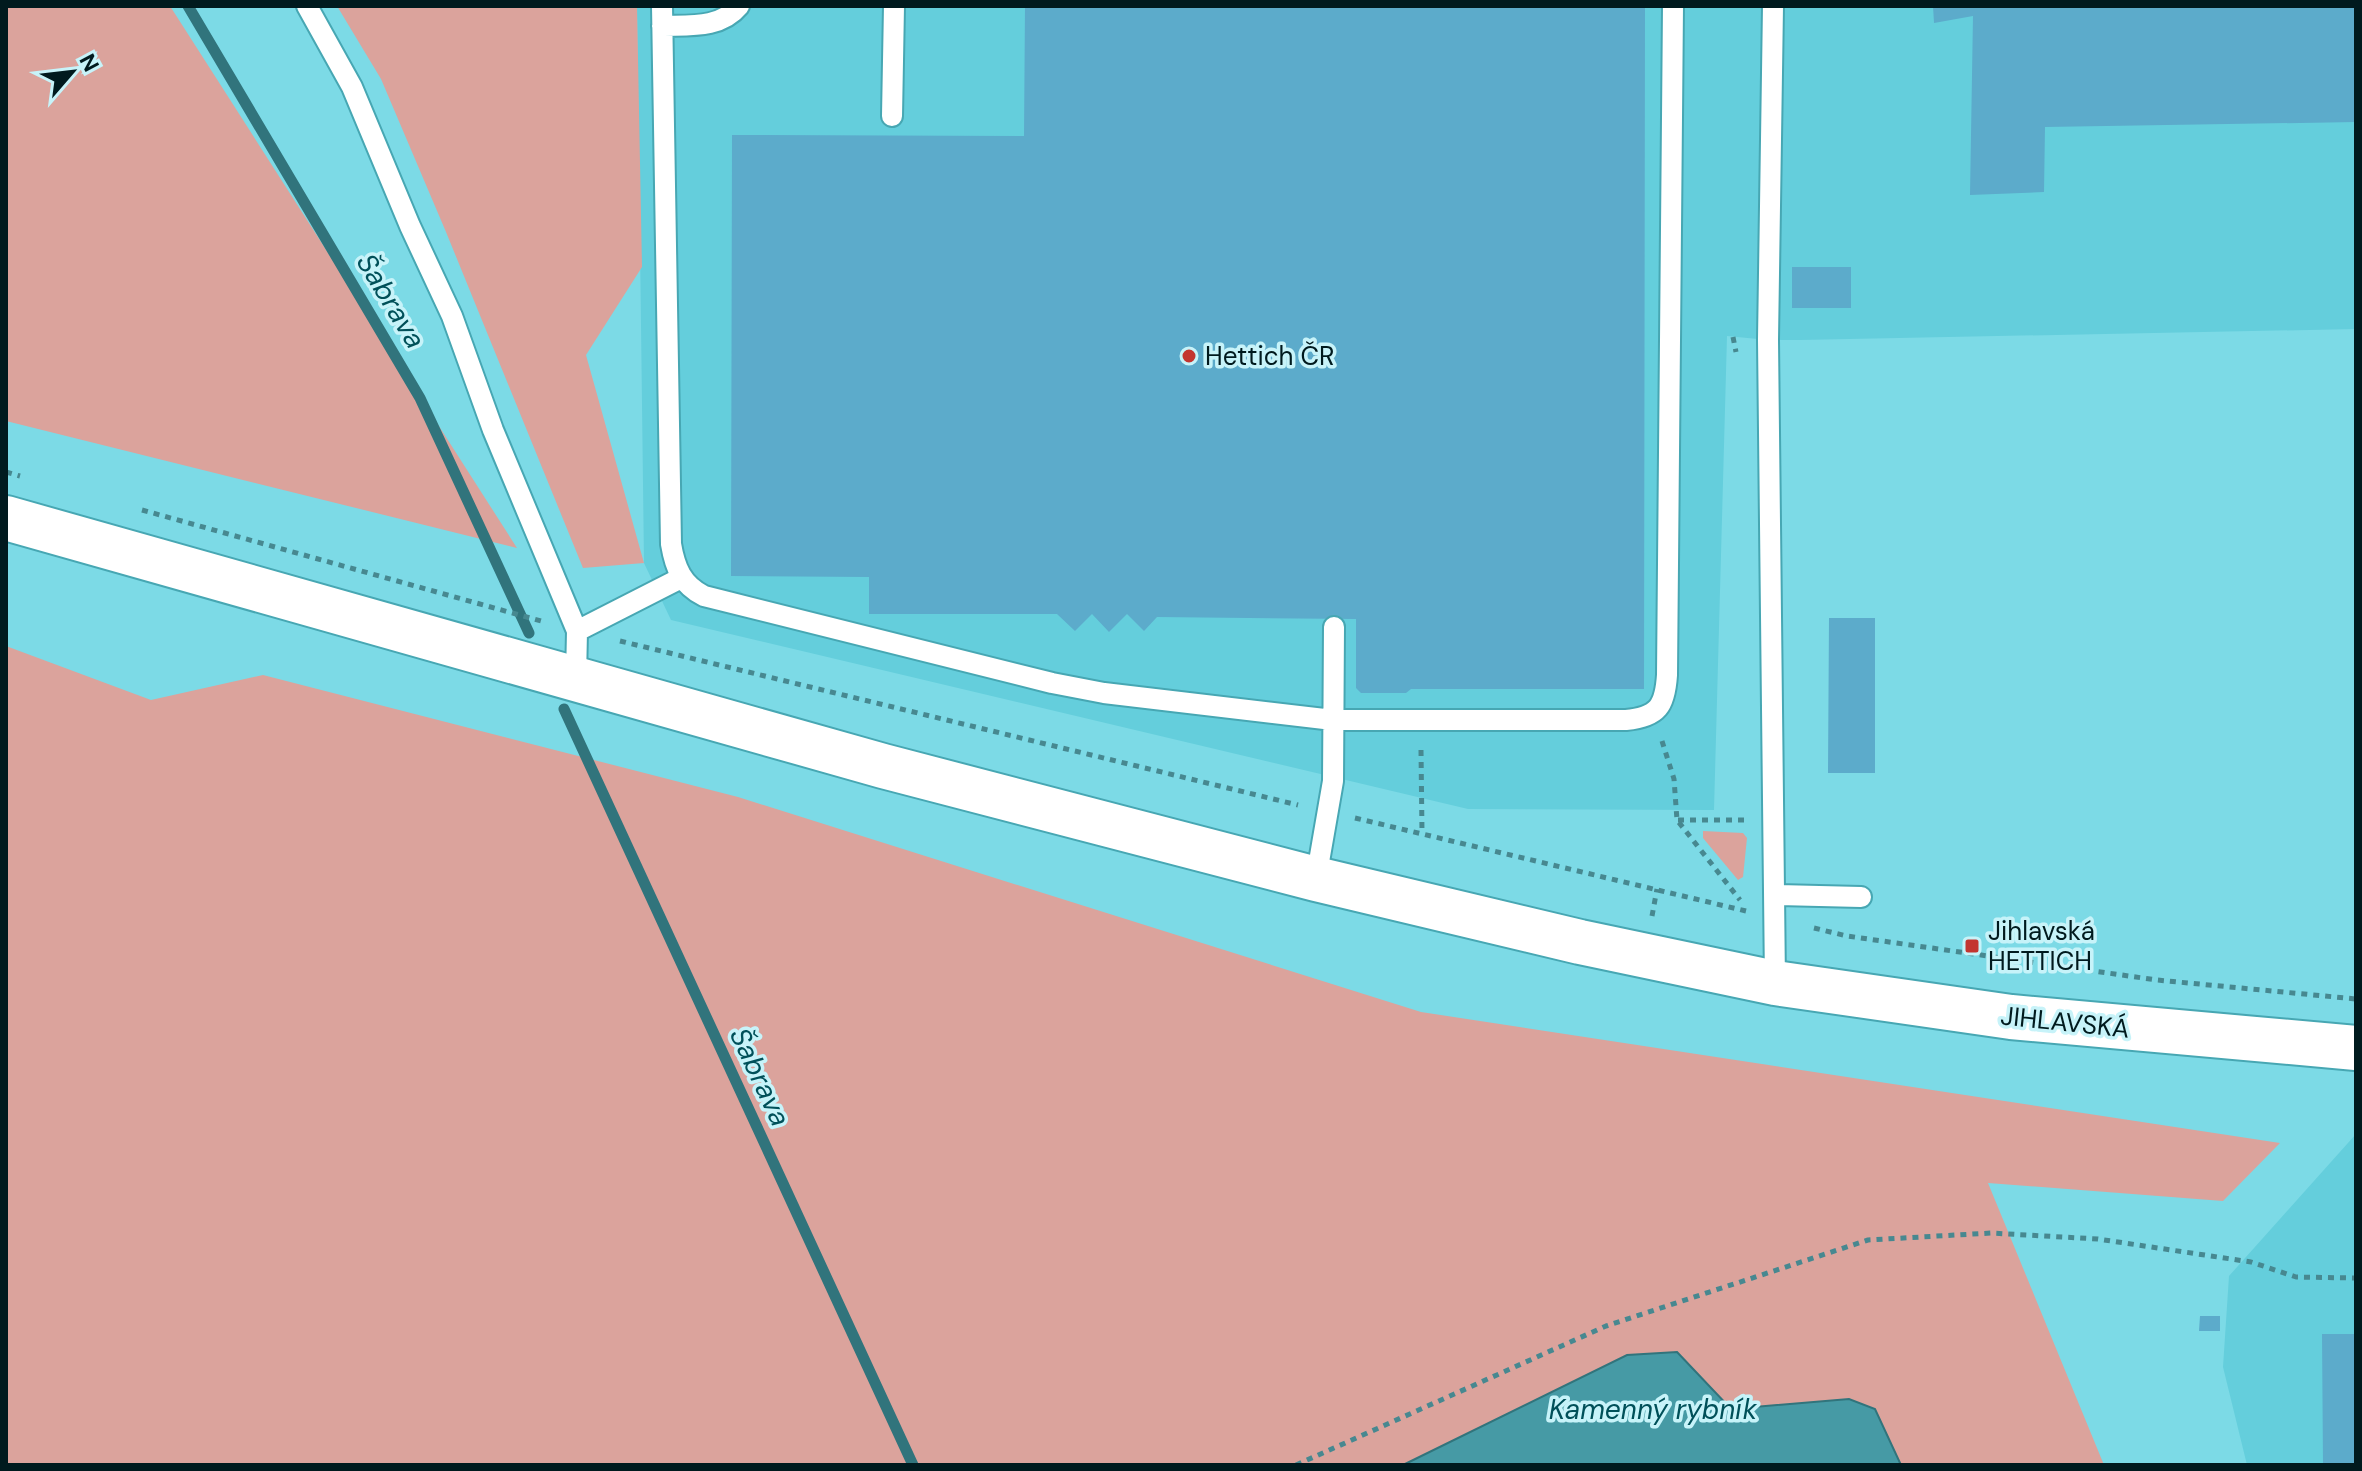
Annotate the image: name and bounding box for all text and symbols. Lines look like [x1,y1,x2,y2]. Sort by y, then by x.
north arrow [32,32,112,112]
text: N [73,49,106,77]
water label: Šabrava [348,247,434,355]
place label: Hettich ČR [1205,339,1334,373]
marker: Hettich ČR [1180,347,1198,365]
place label: Jihlavská HETTICH [1988,914,2095,978]
marker: Jihlavská HETTICH [1963,937,1981,955]
street label: JIHLAVSKÁ [1999,998,2131,1046]
water label: Šabrava [721,1022,799,1132]
water label: Kamenný rybník [1549,1391,1758,1428]

